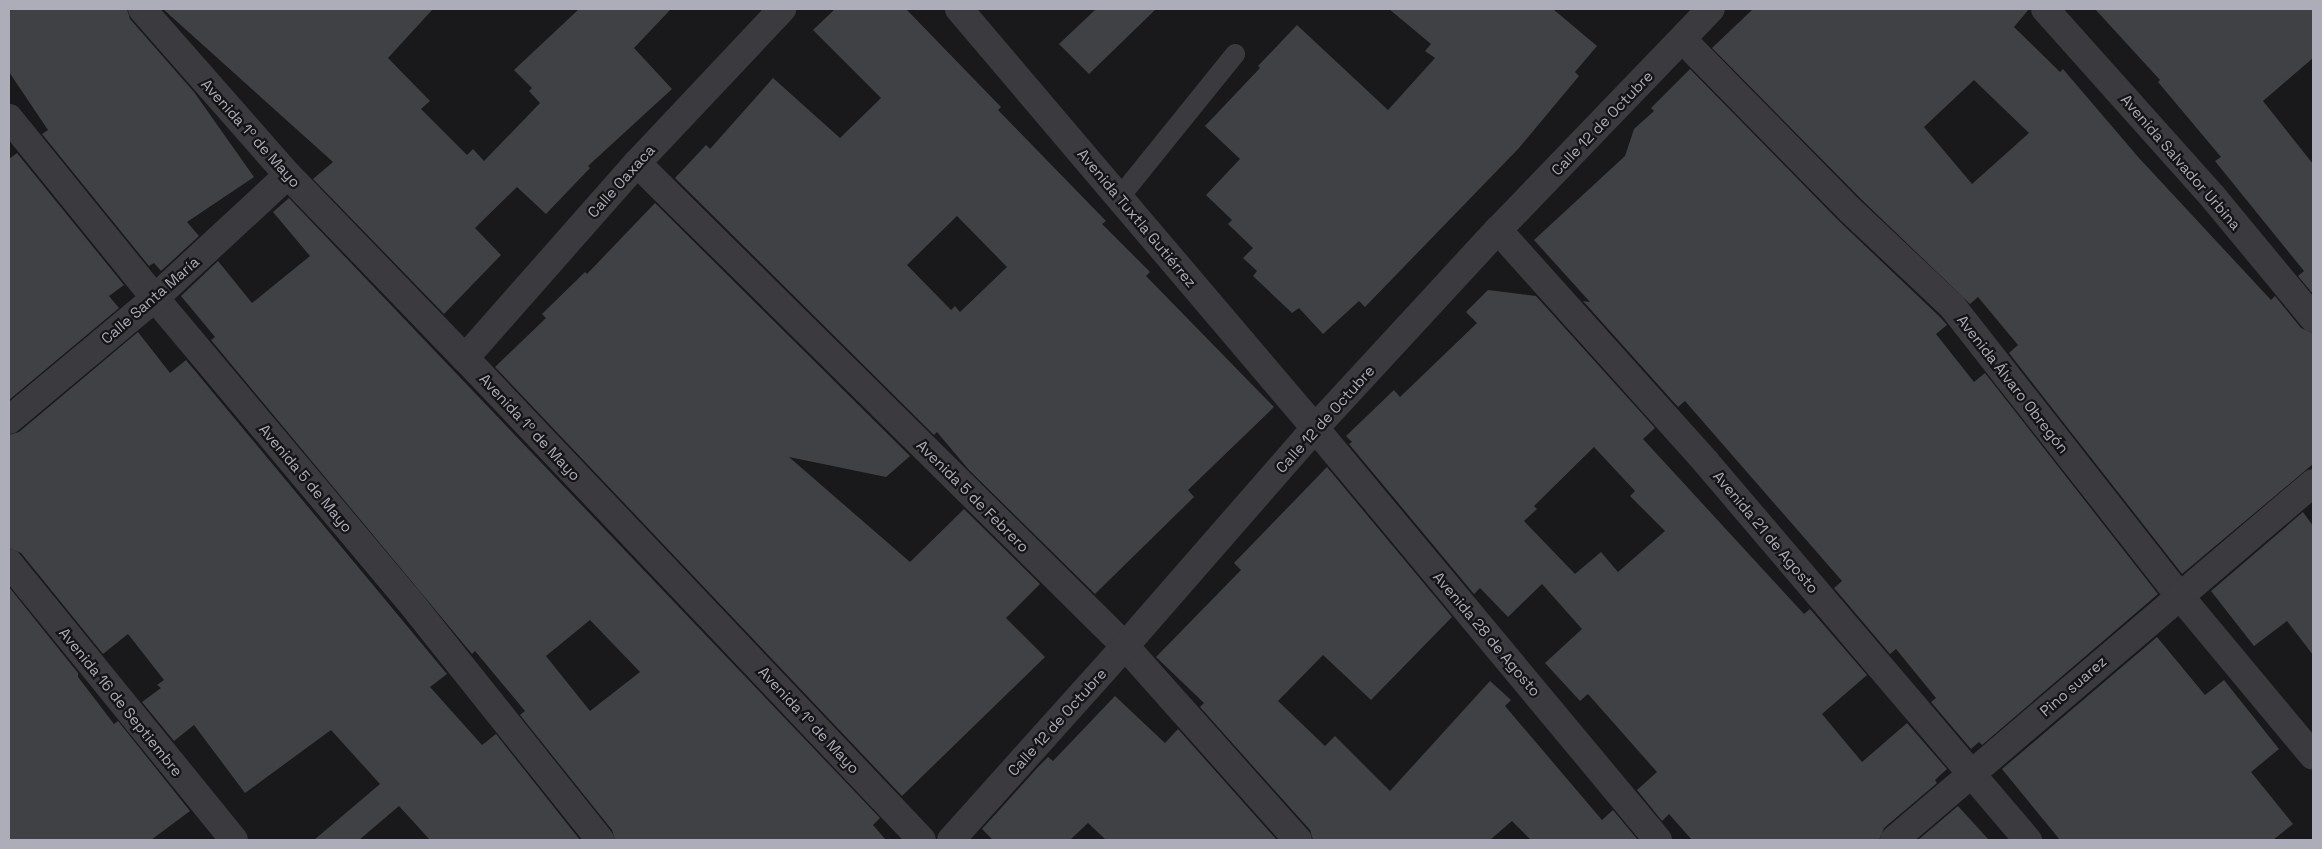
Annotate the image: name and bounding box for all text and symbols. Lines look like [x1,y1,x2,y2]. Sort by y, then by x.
street label: Calle 12 de Octubre [1547,67,1657,179]
street label: Avenida 1º de Mayo [198,75,304,191]
street label: Avenida Salvador Urbina [2117,90,2245,234]
street label: Calle Oaxaca [584,141,658,221]
street label: Avenida Tuxtla Gutiérrez [1074,145,1200,291]
street label: Calle Santa María [97,253,203,347]
street label: Avenida Álvaro Obregón [1953,311,2073,457]
street label: Calle 12 de Octubre [1272,361,1378,477]
street label: Avenida 1º de Mayo [476,370,584,484]
street label: Avenida 5 de Mayo [255,420,357,536]
street label: Avenida 5 de Febrero [913,436,1033,556]
street label: Avenida 21 de Agosto [1709,467,1823,597]
street label: Avenida 28 de Agosto [1429,568,1545,700]
street label: Avenida 16 de Septiembre [55,624,187,780]
street label: Pino suarez [2036,652,2110,720]
street label: Avenida 1º de Mayo [755,663,863,777]
street label: Calle 12 de Octubre [1004,664,1110,780]

